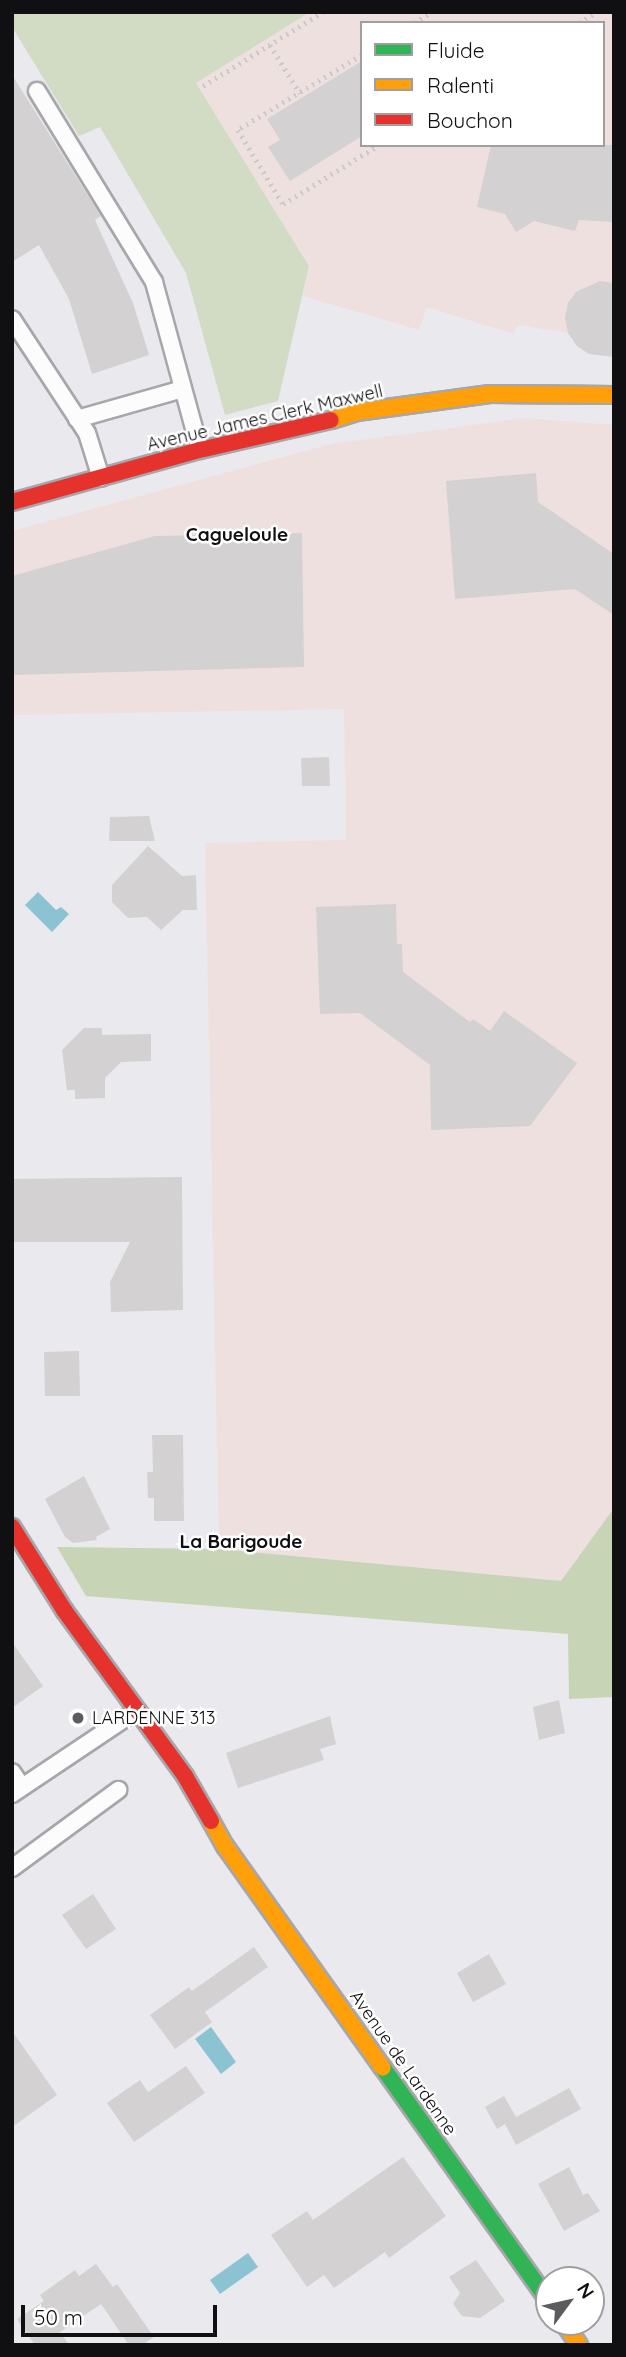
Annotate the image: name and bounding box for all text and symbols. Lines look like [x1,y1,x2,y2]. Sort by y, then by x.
legend [360,21,605,147]
text: Fluide [427,37,485,63]
text: Ralenti [427,72,494,98]
text: Bouchon [427,107,513,133]
street label: Avenue James Clerk Maxwell [145,380,385,456]
district label: Cagueloule [186,524,288,546]
district label: La Barigoude [180,1531,302,1553]
place label: LARDENNE 313 [92,1707,215,1729]
marker: LARDENNE 313 [70,1710,86,1726]
street label: Avenue de Lardenne [345,1987,461,2139]
north arrow [535,2266,605,2336]
text: N [572,2278,600,2303]
scale bar [24,2290,220,2334]
text: 50 m [34,2304,83,2330]

